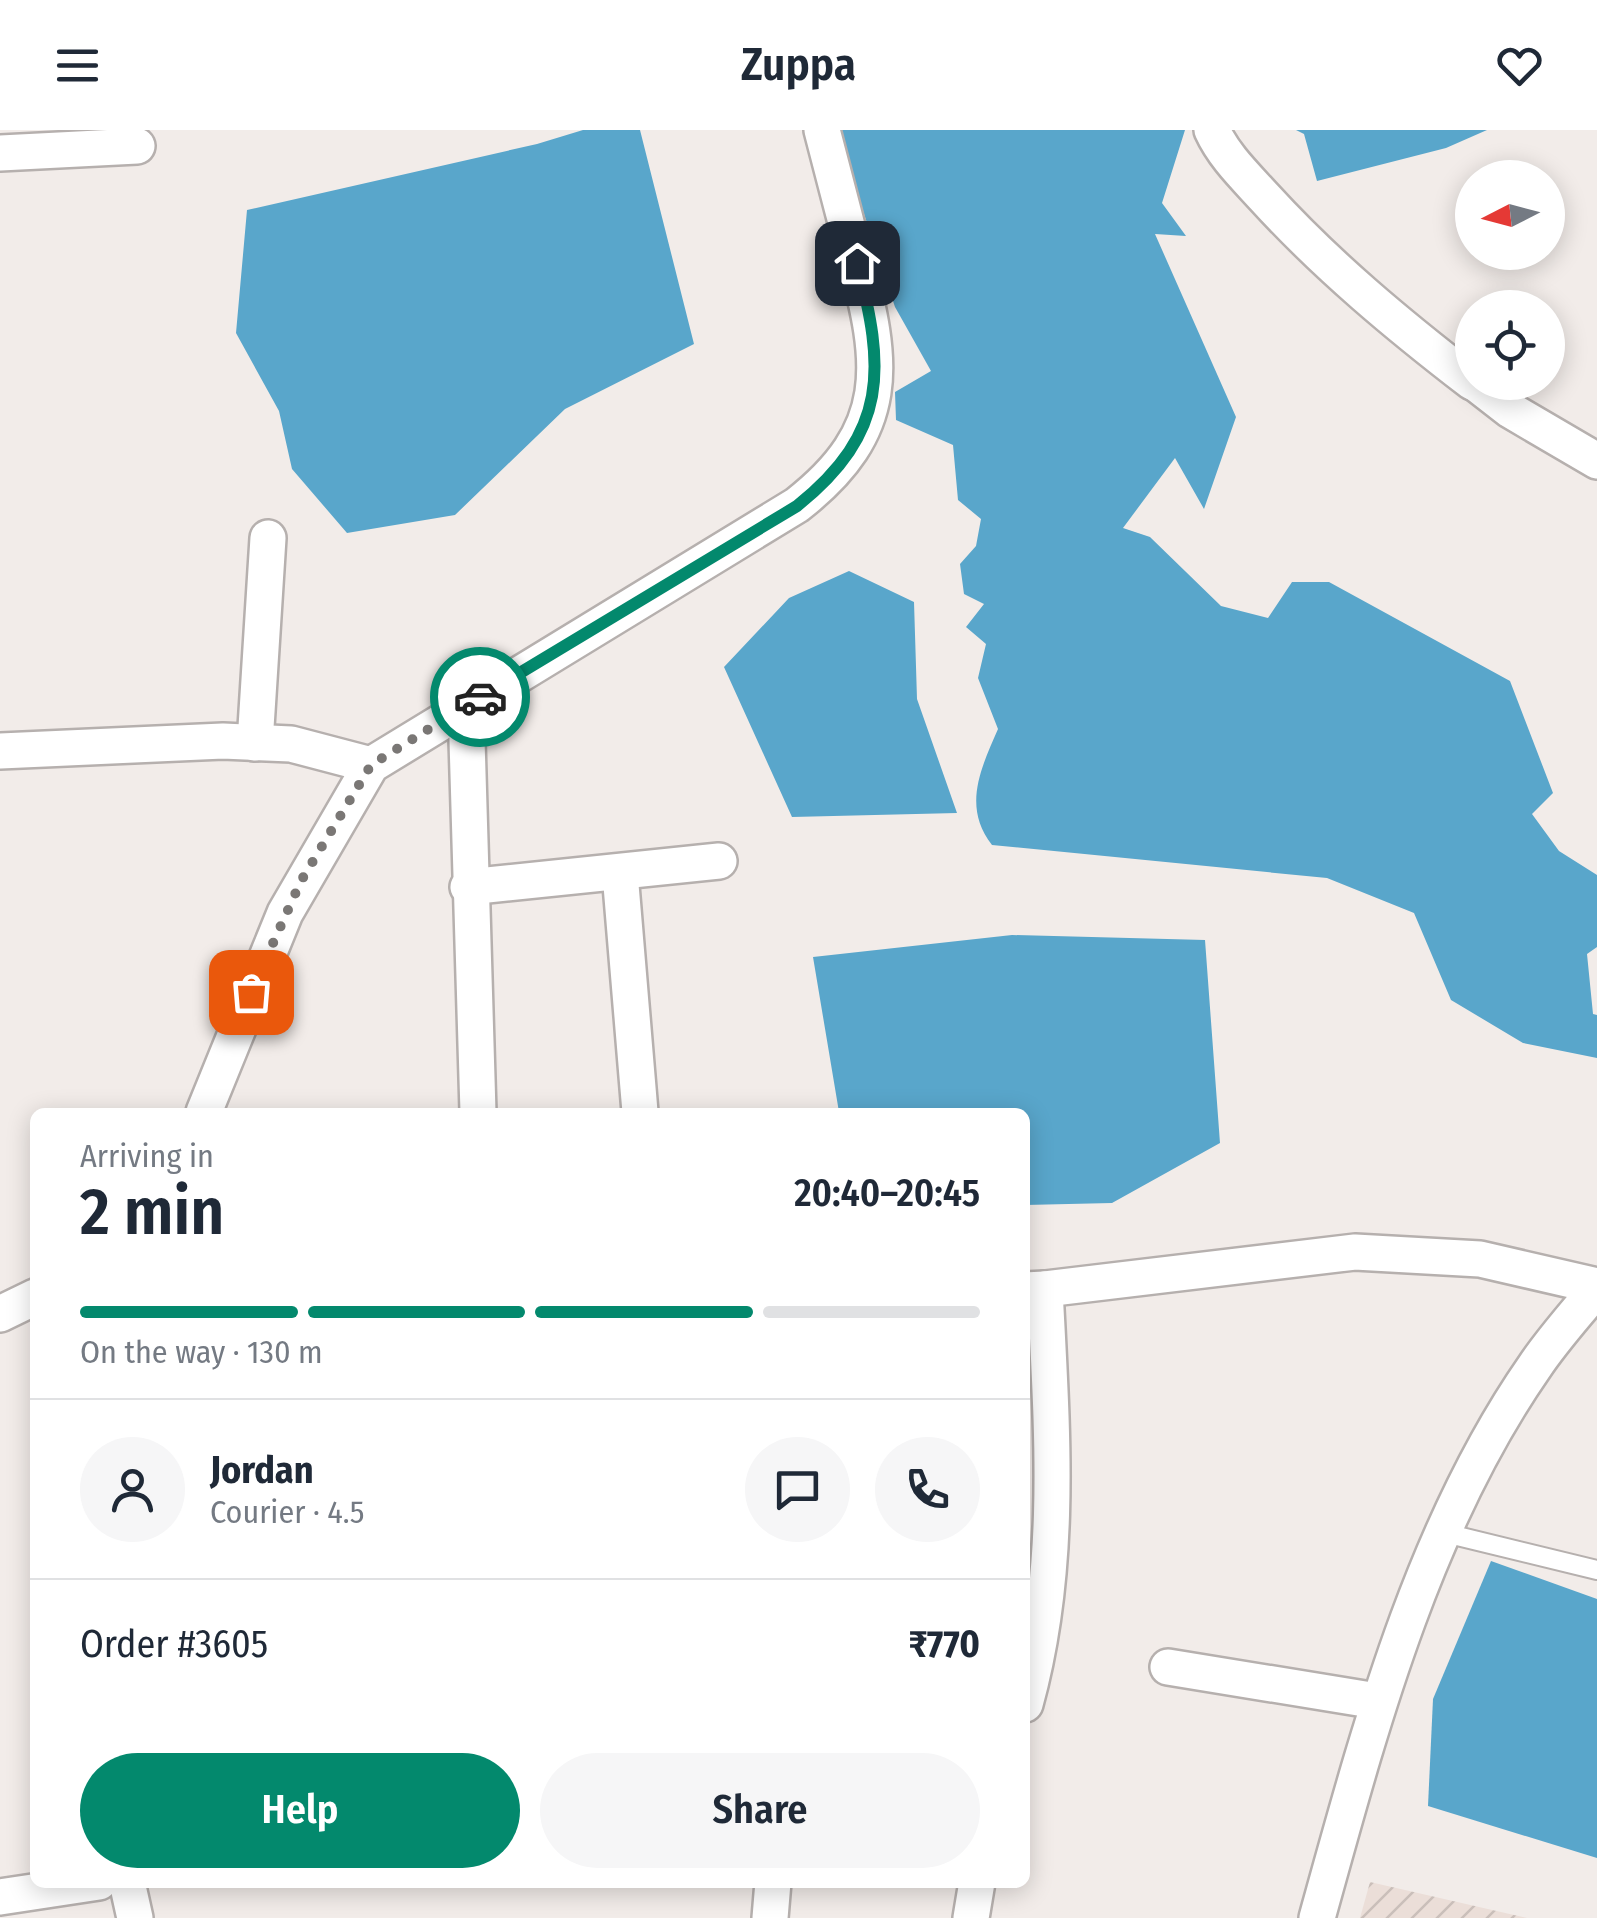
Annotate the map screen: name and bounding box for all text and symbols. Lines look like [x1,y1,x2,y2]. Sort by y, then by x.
icon: menu [50,38,105,93]
text: Zuppa [741,38,856,92]
icon: heart [1492,38,1547,93]
north arrow [1455,160,1565,270]
map controls [1455,160,1565,400]
pin [815,221,900,306]
icon: home [830,236,885,291]
button: locate [1455,290,1565,400]
courier [430,647,530,747]
icon: car [453,670,508,725]
pin [209,950,294,1035]
icon: bag [224,965,279,1020]
text: Arriving in [80,1137,214,1175]
text: 20:40–20:45 [794,1170,980,1216]
text: 2 min [80,1173,224,1251]
text: On the way · 130 m [80,1333,323,1371]
button: person [80,1437,185,1542]
button: chat [745,1437,850,1542]
button: phone [875,1437,980,1542]
text: Jordan [210,1447,314,1493]
text: Courier · 4.5 [210,1493,365,1531]
text: Order #3605 [80,1621,268,1667]
text: ₹770 [908,1621,980,1667]
button: Help [80,1753,520,1868]
button: Share [540,1753,980,1868]

